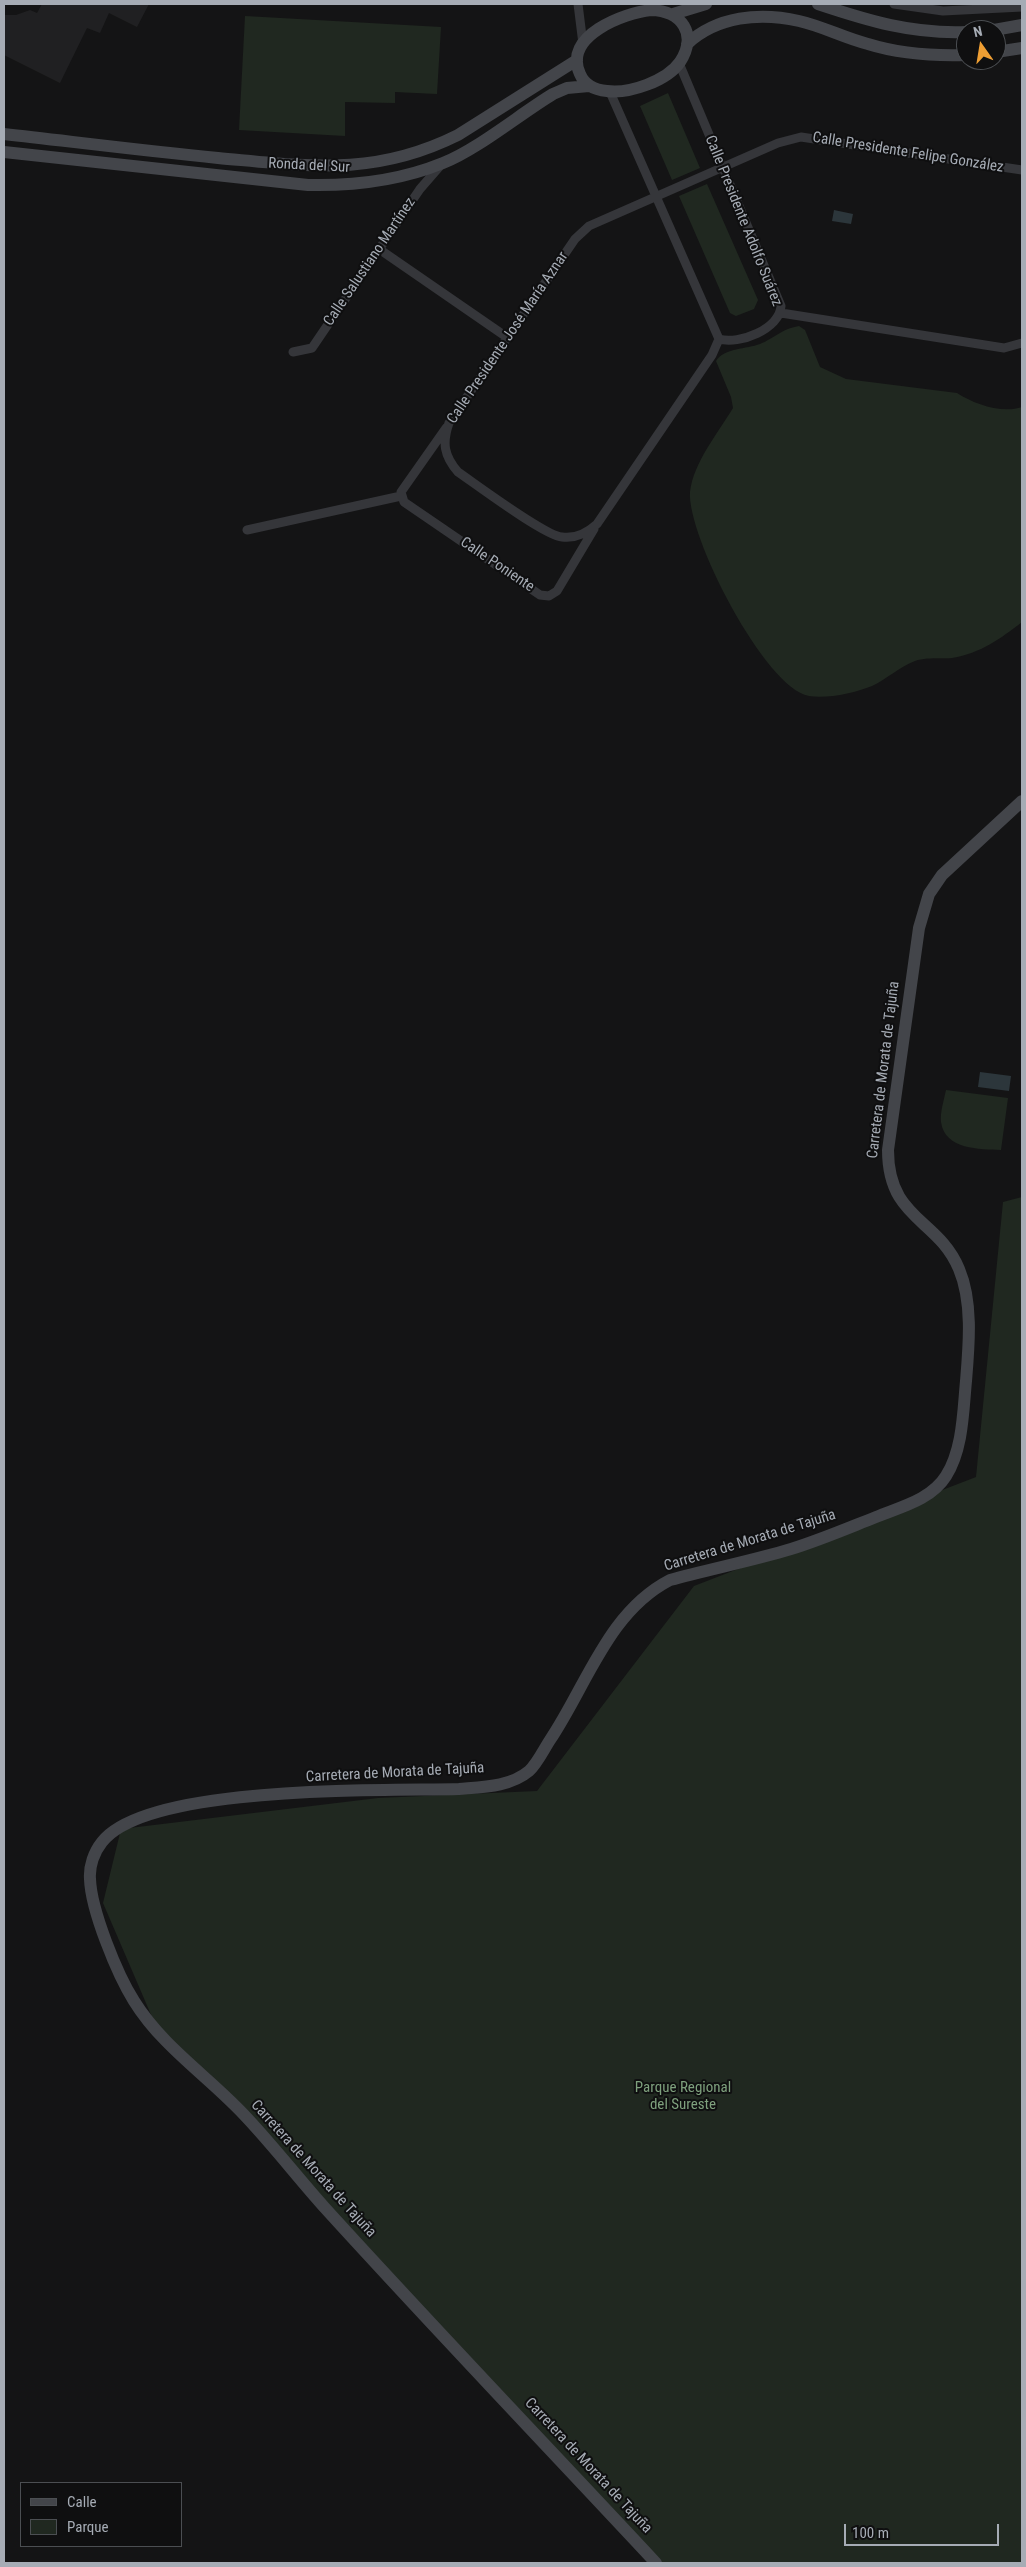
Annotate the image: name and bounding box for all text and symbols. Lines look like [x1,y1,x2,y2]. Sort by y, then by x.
north arrow [956,20,1006,70]
text: N [972,23,984,40]
street label: Calle Presidente Felipe González [811,129,1005,177]
street label: Calle Presidente Adolfo Suárez [700,133,786,309]
street label: Ronda del Sur [268,155,350,177]
street label: Calle Salustiano Martínez [320,194,420,330]
street label: Calle Presidente José María Aznar [444,249,572,427]
street label: Calle Poniente [457,534,537,596]
street label: Carretera de Morata de Tajuña [864,980,904,1160]
street label: Carretera de Morata de Tajuña [662,1506,838,1576]
street label: Carretera de Morata de Tajuña [305,1759,485,1787]
park label: Parque Regional del Sureste [635,2079,731,2114]
street label: Carretera de Morata de Tajuña [247,2097,379,2241]
street label: Carretera de Morata de Tajuña [521,2395,655,2537]
legend [20,2482,182,2547]
text: Calle [67,2493,97,2511]
scale bar [846,2514,1001,2546]
text: Parque [67,2518,109,2536]
text: 100 m [852,2524,889,2542]

